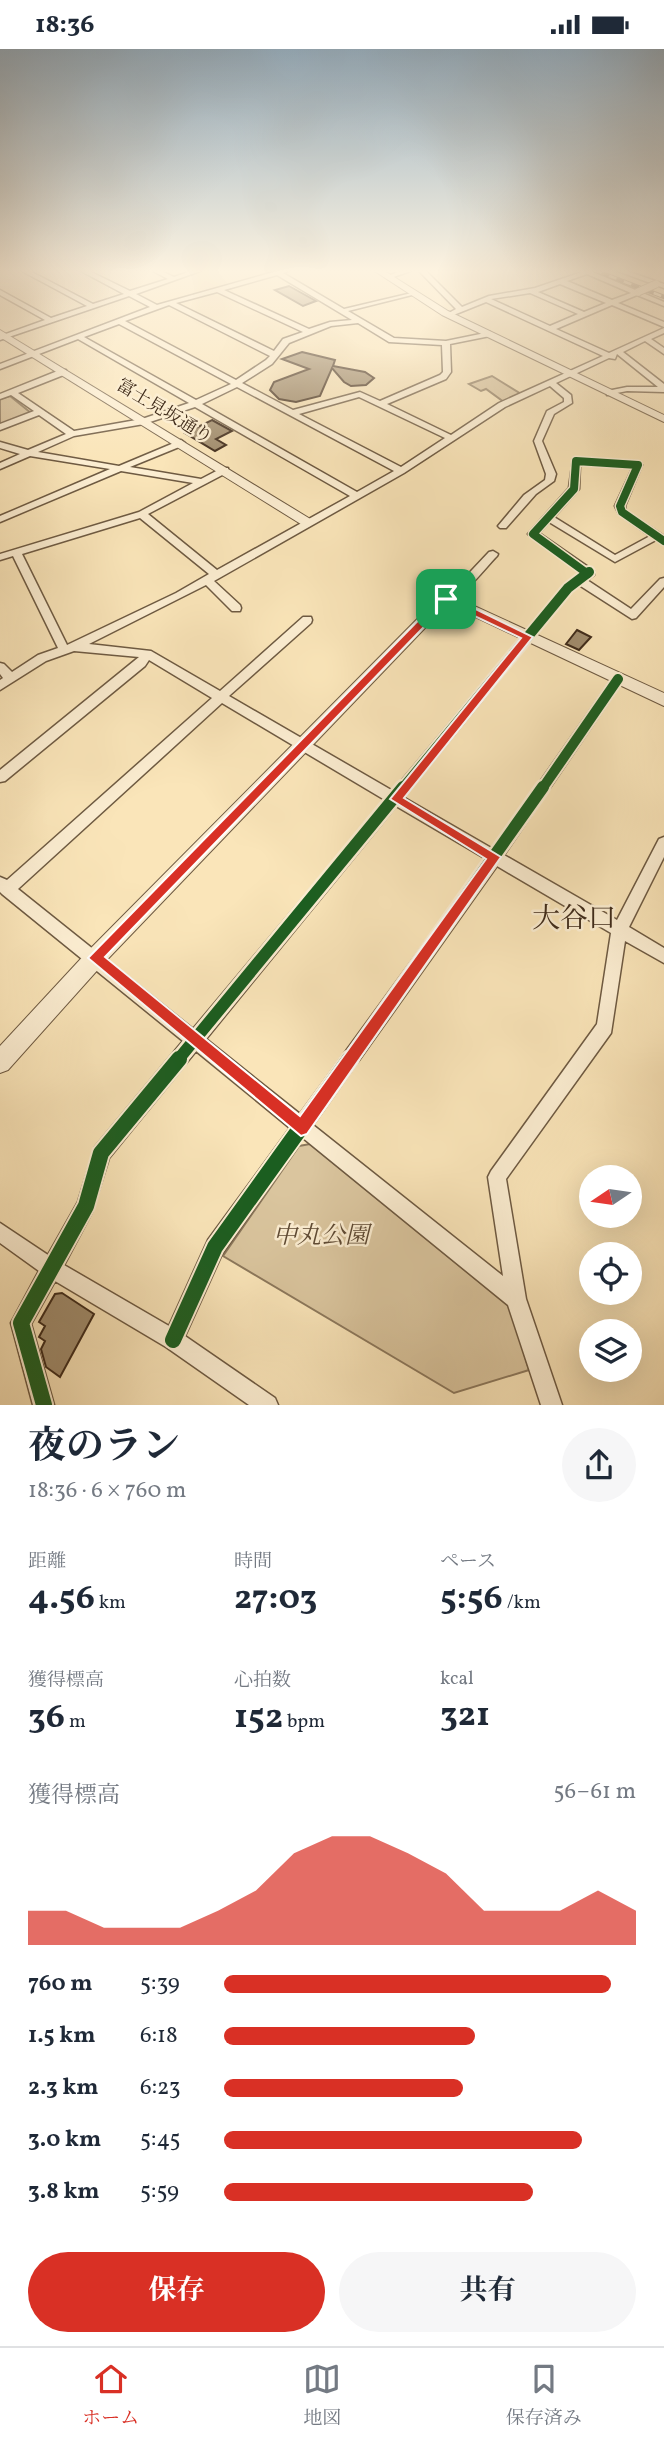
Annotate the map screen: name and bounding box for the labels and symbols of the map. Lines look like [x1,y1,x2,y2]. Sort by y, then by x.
street label: 富士見坂通り [111,373,217,451]
pin [416,569,476,629]
district label: 大谷口 [532,900,616,939]
north arrow [579,1165,642,1229]
park label: 中丸公園 [273,1220,373,1254]

